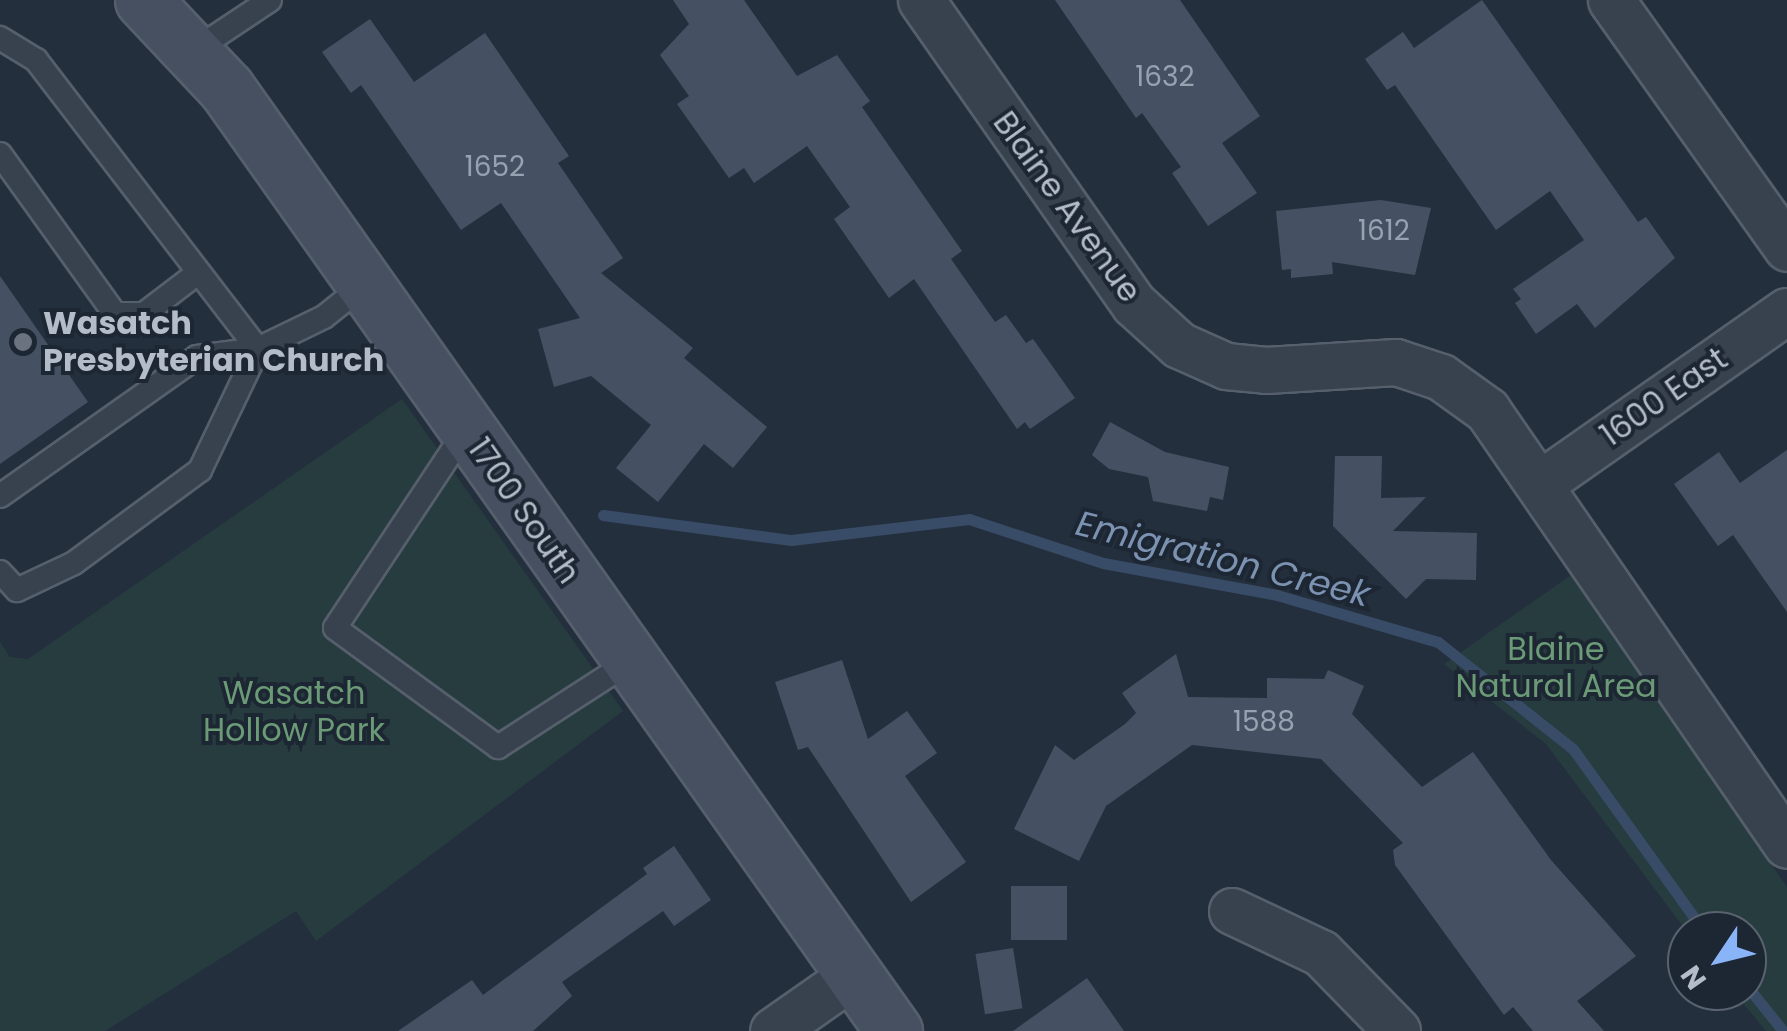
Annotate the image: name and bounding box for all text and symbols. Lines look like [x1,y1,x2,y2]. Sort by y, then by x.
house number: 1632 [1135,60,1195,94]
street label: Blaine Avenue [985,104,1149,310]
house number: 1652 [465,150,525,184]
house number: 1612 [1358,214,1410,248]
place label: Wasatch Presbyterian Church [43,305,384,380]
marker: Wasatch Presbyterian Church [12,331,34,353]
street label: 1600 East [1593,339,1735,455]
street label: 1700 South [460,431,588,591]
water label: Emigration Creek [1072,502,1374,616]
park label: Blaine Natural Area [1455,631,1657,706]
park label: Wasatch Hollow Park [203,675,385,750]
house number: 1588 [1233,705,1295,739]
north arrow [1667,911,1767,1011]
text: N [1672,958,1716,997]

